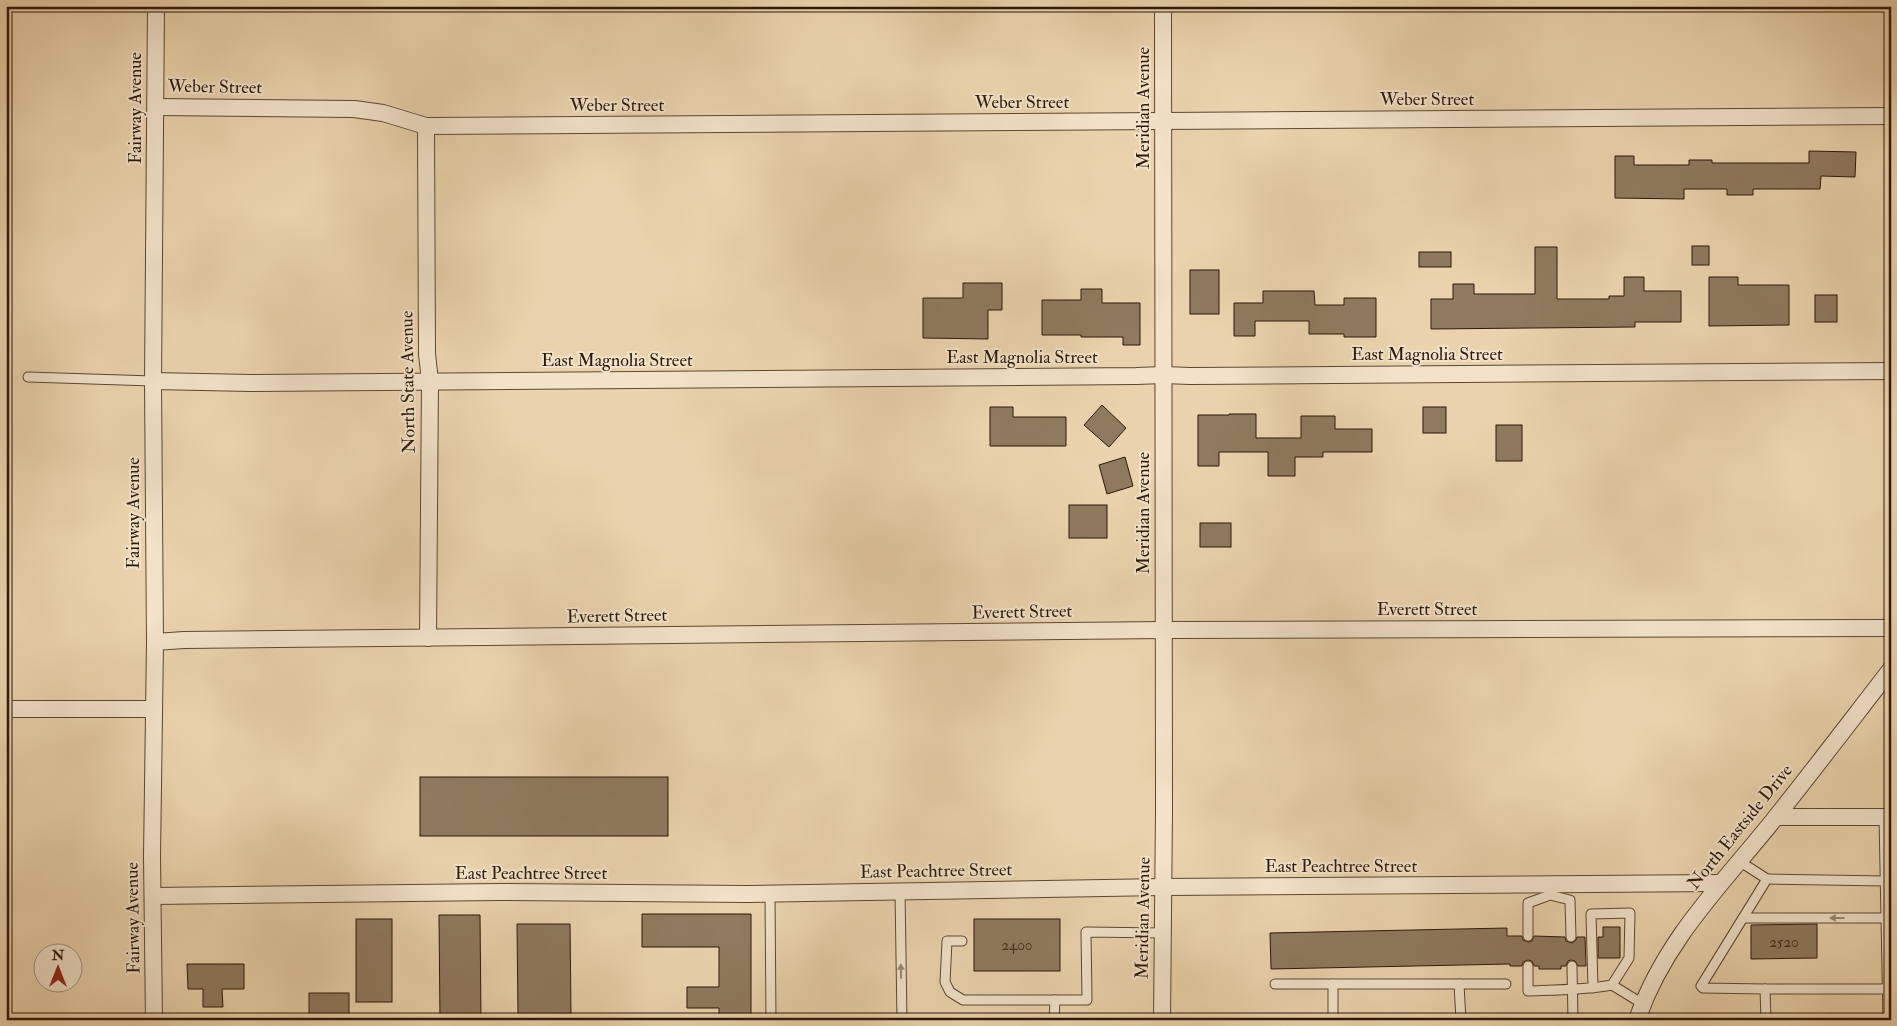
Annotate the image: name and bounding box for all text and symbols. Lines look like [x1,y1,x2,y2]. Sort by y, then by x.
street label: Meridian Avenue [1132,46,1155,169]
street label: Fairway Avenue [124,52,147,164]
street label: Weber Street [167,75,263,99]
street label: Weber Street [1379,88,1474,111]
street label: Weber Street [974,91,1069,114]
street label: Weber Street [569,94,664,117]
street label: North State Avenue [395,310,421,454]
street label: East Magnolia Street [1351,343,1503,366]
street label: East Magnolia Street [946,346,1098,369]
street label: East Magnolia Street [541,349,693,372]
street label: Meridian Avenue [1132,451,1155,574]
street label: Fairway Avenue [122,457,145,569]
street label: Everett Street [1377,598,1478,621]
street label: Everett Street [971,600,1073,624]
street label: Everett Street [566,604,668,628]
street label: North Eastside Drive [1682,759,1798,894]
street label: East Peachtree Street [1265,855,1417,878]
street label: Meridian Avenue [1130,856,1156,979]
street label: East Peachtree Street [860,858,1013,884]
street label: Fairway Avenue [121,861,145,974]
street label: East Peachtree Street [455,862,607,885]
one-way arrow [1829,914,1845,922]
house number: 2520 [1769,933,1799,952]
house number: 2400 [1001,936,1033,955]
north arrow [32,944,82,994]
text: N [51,947,65,964]
one-way arrow [897,963,905,979]

